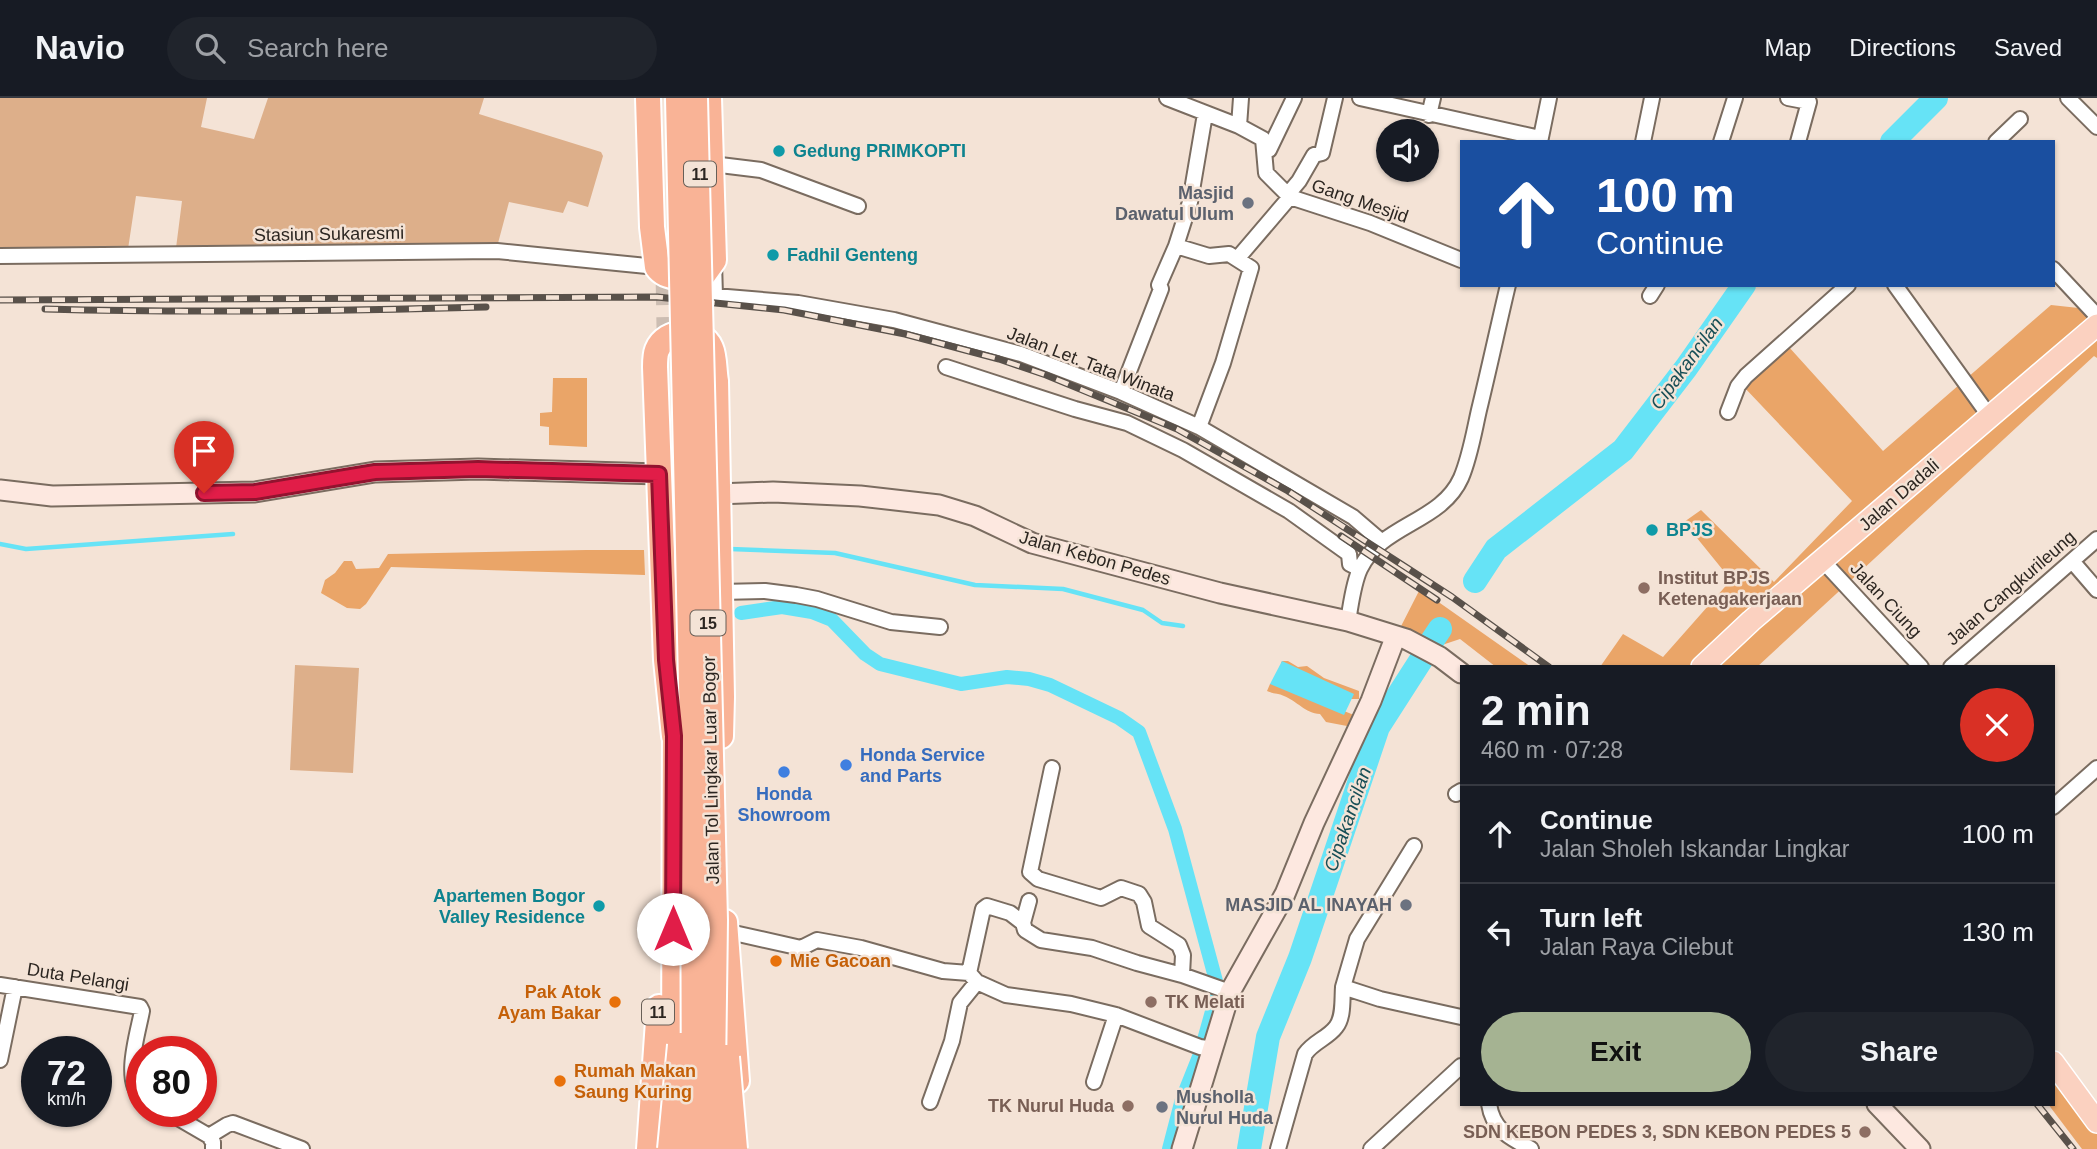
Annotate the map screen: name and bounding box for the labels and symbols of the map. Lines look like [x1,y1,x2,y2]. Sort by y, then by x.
place label: Gedung PRIMKOPTI [793,141,966,161]
marker: Gedung PRIMKOPTI [771,143,787,159]
road number: 11 [684,162,716,186]
street label: Gang Mesjid [1309,175,1411,227]
place label: Masjid Dawatul Ulum [1115,183,1234,224]
marker: Masjid Dawatul Ulum [1240,195,1256,211]
street label: Stasiun Sukaresmi [254,223,404,245]
place label: Fadhil Genteng [787,245,918,265]
marker: Fadhil Genteng [765,247,781,263]
water label: Cipakancilan [1646,313,1727,413]
street label: Jalan Let. Tata Winata [1004,323,1178,406]
pin [174,421,234,493]
street label: Jalan Dadali [1855,455,1943,535]
place label: BPJS [1666,520,1713,540]
marker: BPJS [1644,522,1660,538]
street label: Jalan Kebon Pedes [1017,527,1173,589]
street label: Jalan Cangkurileung [1943,527,2079,649]
street label: Jalan Ciung [1846,558,1926,642]
place label: Institut BPJS Ketenagakerjaan [1658,568,1802,609]
marker: Institut BPJS Ketenagakerjaan [1636,580,1652,596]
road number: 15 [690,610,726,636]
street label: Jalan Tol Lingkar Luar Bogor [699,655,723,885]
place label: Honda Service and Parts [860,745,985,786]
marker: Honda Service and Parts [838,757,854,773]
marker: Honda Showroom [776,764,792,780]
water label: Cipakancilan [1320,764,1375,874]
place label: Honda Showroom [738,784,831,825]
place label: Apartemen Bogor Valley Residence [433,886,585,927]
position arrow [636,892,710,966]
place label: MASJID AL INAYAH [1225,895,1392,915]
marker: MASJID AL INAYAH [1398,897,1414,913]
marker: Apartemen Bogor Valley Residence [591,898,607,914]
place label: Mie Gacoan [790,951,891,971]
marker: Mie Gacoan [768,953,784,969]
street label: Duta Pelangi [26,959,130,995]
place label: Pak Atok Ayam Bakar [498,982,602,1023]
place label: TK Melati [1165,992,1245,1012]
marker: Pak Atok Ayam Bakar [607,994,623,1010]
marker: TK Melati [1143,994,1159,1010]
road number: 11 [642,1000,674,1024]
speed limit sign: 80 [126,1036,217,1127]
place label: Rumah Makan Saung Kuring [574,1061,696,1102]
marker: Rumah Makan Saung Kuring [552,1073,568,1089]
place label: Musholla Nurul Huda [1176,1087,1274,1128]
place label: TK Nurul Huda [988,1096,1115,1116]
marker: TK Nurul Huda [1120,1098,1136,1114]
marker: Musholla Nurul Huda [1154,1099,1170,1115]
place label: SDN KEBON PEDES 3, SDN KEBON PEDES 5 [1463,1122,1851,1142]
marker: SDN KEBON PEDES 3, SDN KEBON PEDES 5 [1857,1124,1873,1140]

